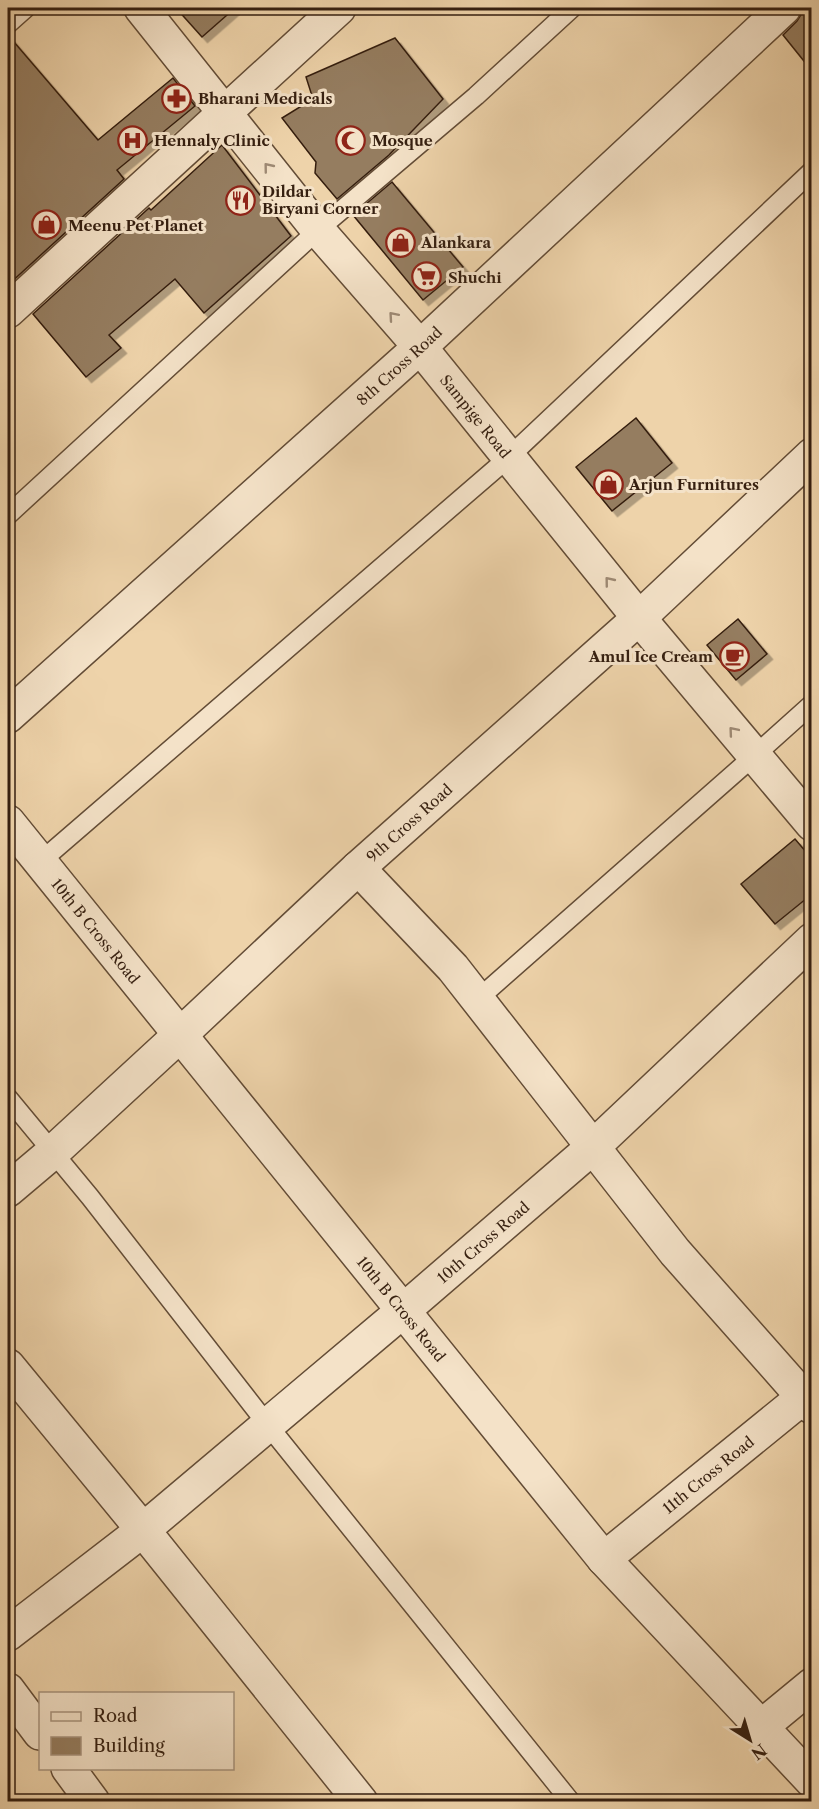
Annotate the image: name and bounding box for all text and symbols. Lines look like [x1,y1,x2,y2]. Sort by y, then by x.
pharmacy icon: Bharani Medicals [161,82,193,114]
place label: Bharani Medicals [198,89,332,108]
hospital icon: Hennaly Clinic [117,124,149,156]
mosque icon: Mosque [335,124,367,156]
place label: Hennaly Clinic [154,131,270,150]
place label: Mosque [372,131,433,150]
one-way arrow [264,163,275,174]
place label: Dildar Biryani Corner [262,182,379,218]
restaurant icon: Dildar Biryani Corner [225,184,257,216]
shop icon: Meenu Pet Planet [31,209,63,241]
place label: Meenu Pet Planet [68,216,204,235]
shop icon: Alankara [384,226,416,258]
place label: Alankara [420,233,491,252]
supermarket icon: Shuchi [411,261,443,293]
place label: Shuchi [448,268,502,287]
one-way arrow [389,312,400,323]
street label: 8th Cross Road [352,322,446,409]
street label: Sampige Road [436,370,515,462]
shop icon: Arjun Furnitures [592,468,624,500]
place label: Arjun Furnitures [628,475,759,494]
one-way arrow [605,577,616,588]
cafe icon: Amul Ice Cream [718,640,750,672]
place label: Amul Ice Cream [588,647,713,666]
one-way arrow [730,727,741,738]
street label: 9th Cross Road [362,779,456,866]
street label: 10th B Cross Road [48,874,144,987]
street label: 10th Cross Road [433,1197,533,1287]
street label: 10th B Cross Road [353,1252,450,1365]
street label: 11th Cross Road [658,1432,758,1517]
legend [39,1692,234,1770]
text: Road [93,1705,138,1727]
north arrow [720,1710,780,1770]
text: Building [93,1735,165,1757]
text: N [747,1740,771,1764]

